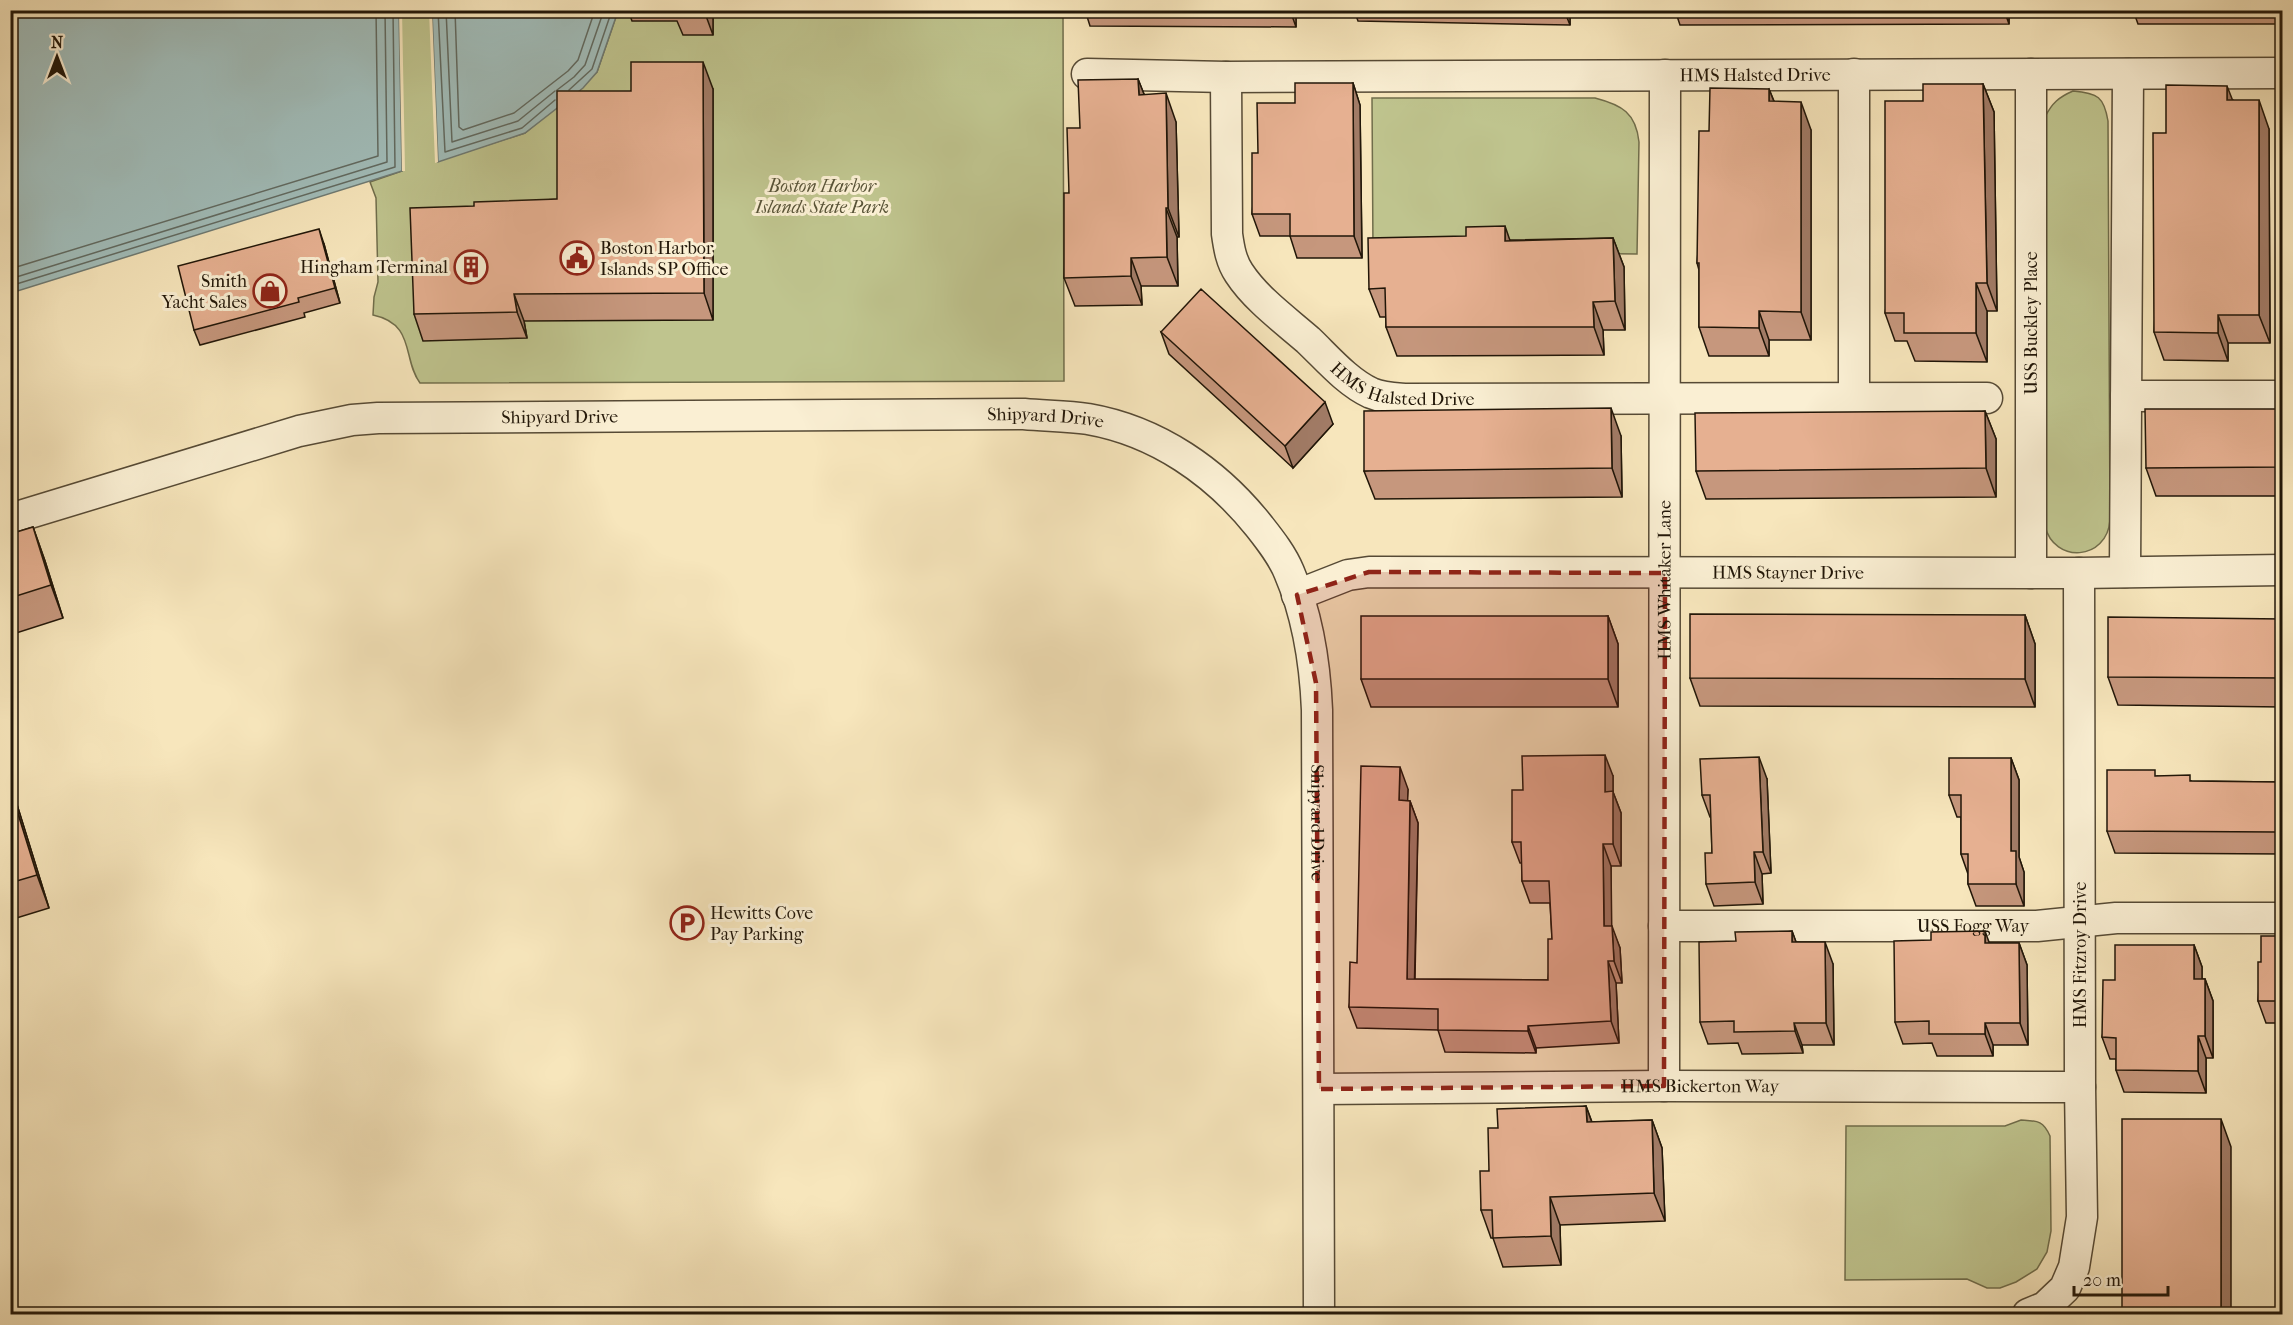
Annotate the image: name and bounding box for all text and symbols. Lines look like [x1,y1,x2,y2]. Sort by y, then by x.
north arrow [27,27,87,87]
text: N [51,33,64,52]
street label: HMS Halsted Drive [1679,64,1831,86]
park label: Boston Harbor Islands State Park [754,176,889,218]
place label: Boston Harbor Islands SP Office [600,238,729,280]
public building icon: Boston Harbor Islands SP Office [559,240,595,276]
building icon: Hingham Terminal [453,249,489,285]
street label: USS Buckley Place [2021,251,2042,395]
place label: Hingham Terminal [300,257,448,278]
place label: Smith Yacht Sales [161,271,247,313]
shop icon: Smith Yacht Sales [252,273,288,309]
street label: HMS Halsted Drive [1326,357,1475,410]
street label: Shipyard Drive [987,403,1106,432]
street label: Shipyard Drive [501,406,618,428]
street label: HMS Whitaker Lane [1654,500,1675,660]
street label: HMS Stayner Drive [1712,562,1864,583]
street label: Shipyard Drive [1307,764,1328,881]
street label: HMS Fitzroy Drive [2070,882,2091,1028]
place label: Hewitts Cove Pay Parking [710,903,813,945]
parking icon: Hewitts Cove Pay Parking [669,905,705,941]
street label: USS Fogg Way [1917,916,2031,937]
street label: HMS Bickerton Way [1621,1075,1781,1097]
scale bar [2074,1259,2168,1297]
text: 20 m [2083,1270,2121,1291]

